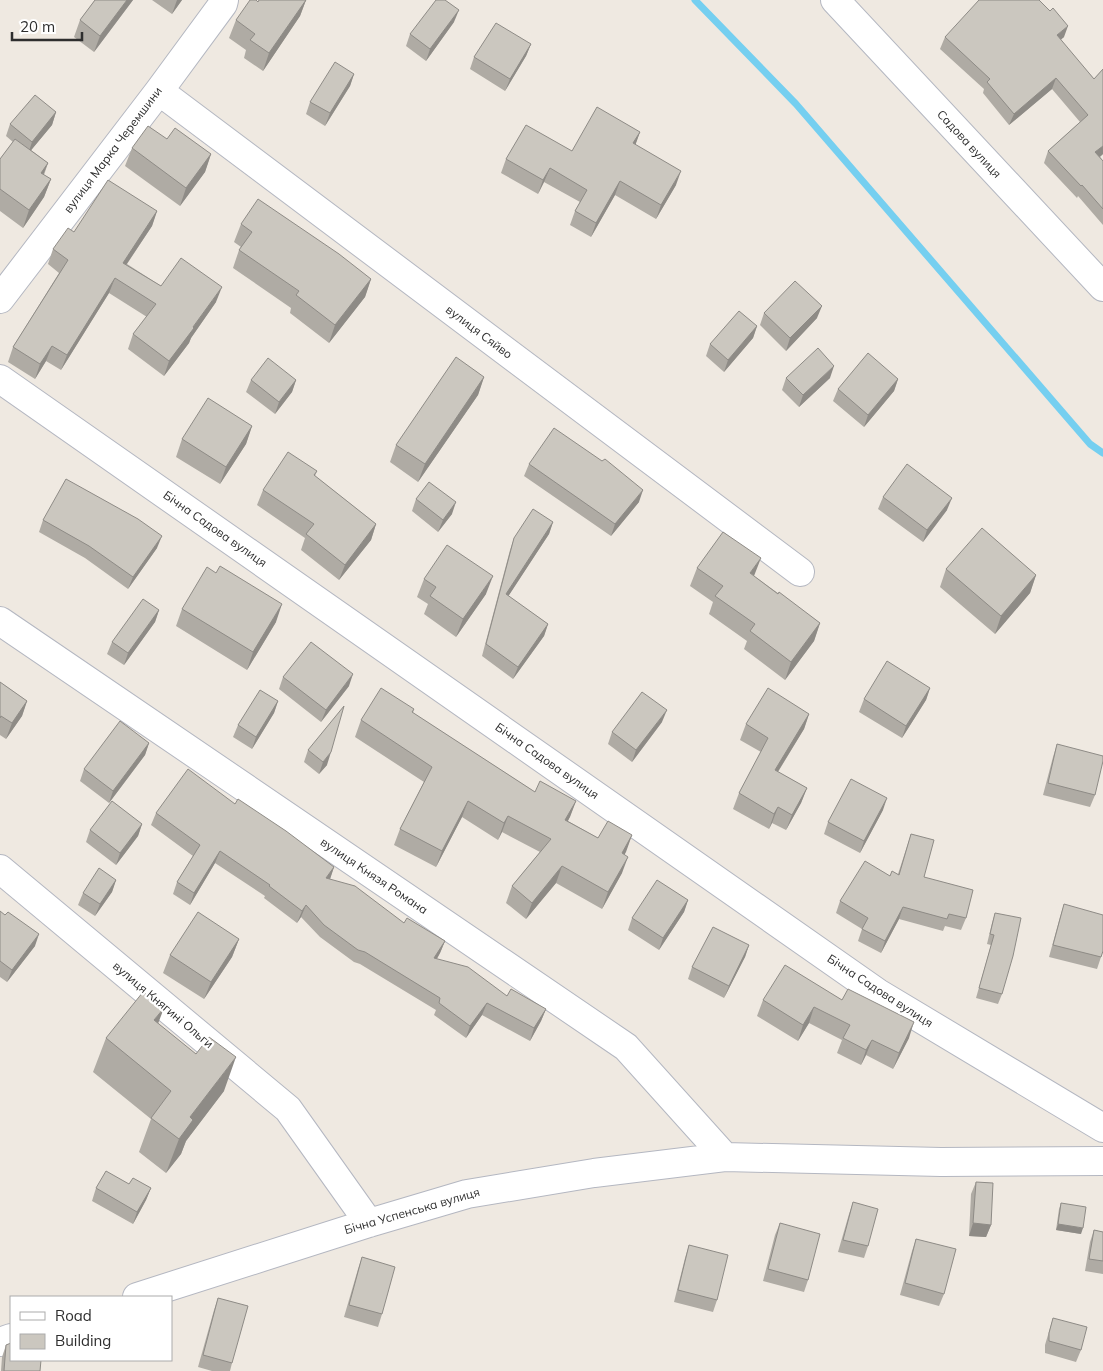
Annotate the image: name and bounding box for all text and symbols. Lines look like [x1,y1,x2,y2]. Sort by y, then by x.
scale bar [12,10,82,42]
text: 20 m [20,17,55,36]
street label: вулиця Марка Черемшини [60,84,165,216]
street label: Садова вулиця [934,106,1005,181]
street label: вулиця Сяйво [443,302,516,362]
street label: Бічна Садова вулиця [161,487,270,570]
street label: Бічна Садова вулиця [493,719,602,802]
street label: вулиця Князя Романа [318,834,431,917]
street label: Бічна Садова вулиця [825,951,936,1030]
street label: вулиця Княгині Ольги [110,958,217,1051]
street label: Бічна Успенська вулиця [342,1184,481,1237]
legend [10,1296,172,1361]
text: Road [55,1306,92,1325]
text: Building [55,1331,111,1350]

